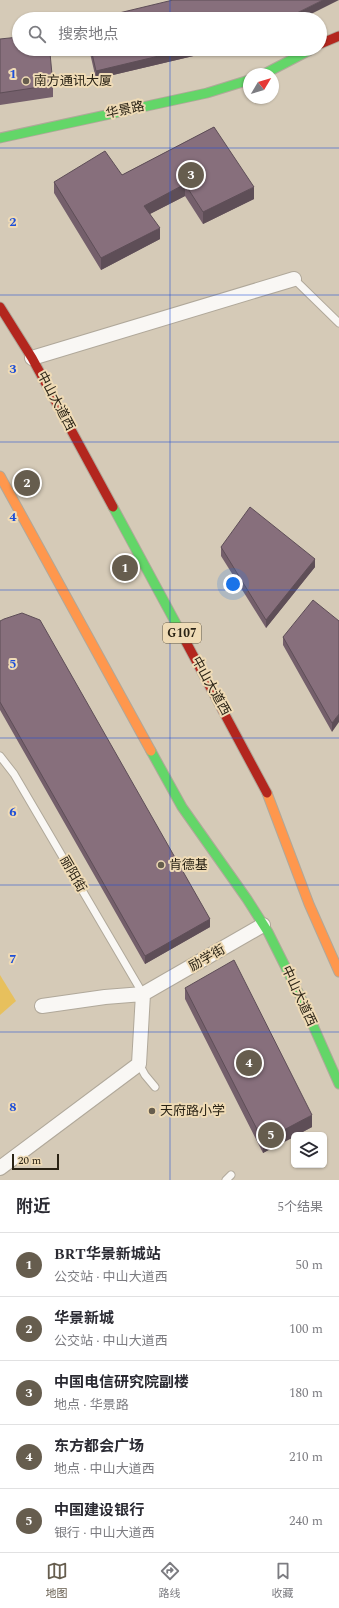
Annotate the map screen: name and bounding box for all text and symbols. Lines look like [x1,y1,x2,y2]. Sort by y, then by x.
search box [12,12,327,56]
icon: search [26,23,48,45]
text: 搜索地点 [58,23,118,46]
text: 1 [9,64,17,84]
north arrow [243,68,279,104]
place label: 南方通讯大厦 [34,71,112,91]
marker: 南方通讯大厦 [21,76,31,86]
street label: 华景路 [104,96,146,124]
pin: 3 [178,160,204,190]
text: 2 [9,212,17,232]
text: 3 [9,359,17,379]
street label: 中山大道西 [32,368,80,434]
pin: 2 [14,468,40,498]
text: 4 [9,507,17,527]
pin: 1 [112,553,138,583]
your location [223,574,243,594]
road number: G107 [163,623,201,643]
street label: 中山大道西 [186,653,236,719]
text: 5 [9,654,17,674]
text: 6 [9,802,17,822]
street label: 丽阳街 [55,852,91,896]
place label: 肯德基 [169,855,208,875]
marker: 肯德基 [156,860,166,870]
street label: 励学街 [185,940,229,976]
text: 7 [9,949,17,969]
street label: 中山大道西 [276,962,322,1030]
pin: 4 [236,1048,262,1078]
text: 8 [9,1097,17,1117]
place label: 天府路小学 [160,1101,225,1121]
marker: 天府路小学 [147,1106,157,1116]
pin: 5 [258,1120,284,1150]
map controls [291,1132,327,1168]
button: layers [291,1132,327,1168]
scale bar [12,1152,59,1171]
text: 20 m [18,1152,41,1169]
text: 附近 [16,1194,50,1220]
text: 5个结果 [277,1197,323,1217]
text: BRT华景新城站 [54,1243,161,1266]
text: 1 [25,1255,33,1275]
text: 50 m [296,1255,323,1275]
text: 公交站 · 中山大道西 [54,1267,168,1287]
text: 华景新城 [54,1307,114,1330]
text: 2 [25,1319,33,1339]
text: 100 m [289,1319,323,1339]
text: 公交站 · 中山大道西 [54,1331,168,1351]
text: 中国电信研究院副楼 [54,1371,189,1394]
text: 3 [25,1383,33,1403]
text: 180 m [289,1383,323,1403]
text: 地点 · 华景路 [54,1395,129,1415]
text: 东方都会广场 [54,1435,144,1458]
text: 4 [25,1447,33,1467]
text: 210 m [289,1447,323,1467]
text: 地点 · 中山大道西 [54,1459,155,1479]
text: 中国建设银行 [54,1499,144,1522]
text: 5 [25,1511,33,1531]
text: 240 m [289,1511,323,1531]
text: 银行 · 中山大道西 [54,1523,155,1543]
tab: 地图 [46,1560,68,1602]
tab: 路线 [159,1560,181,1602]
tab: 收藏 [272,1560,294,1602]

